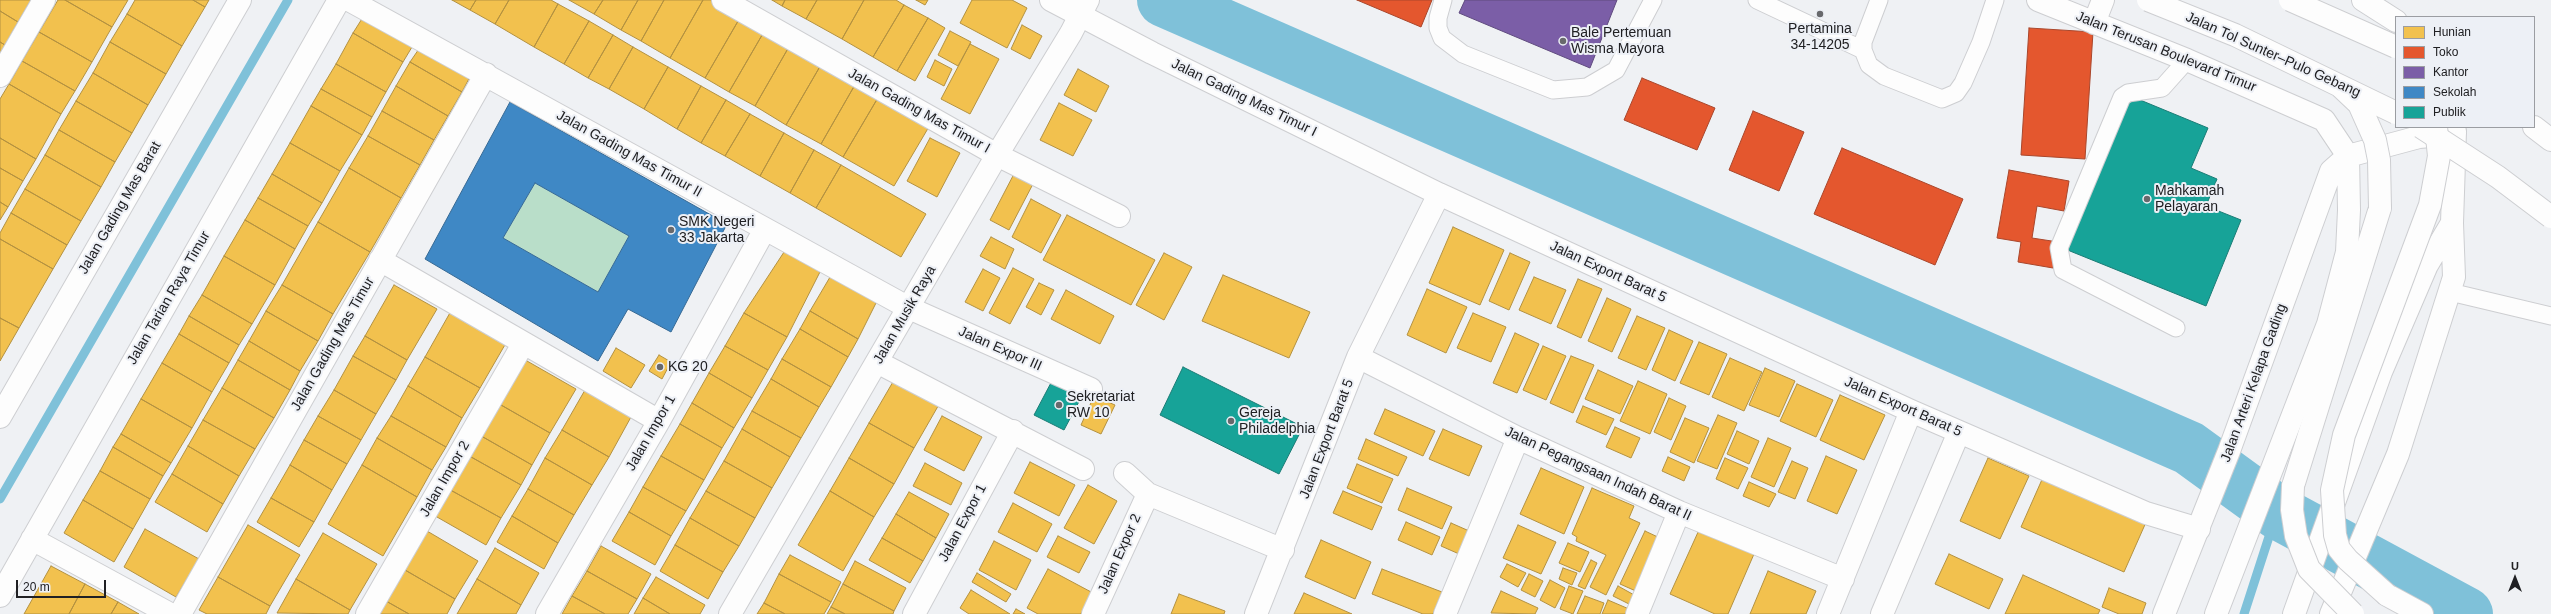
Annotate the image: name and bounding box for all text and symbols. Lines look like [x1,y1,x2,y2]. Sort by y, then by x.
street label: Jalan Terusan Boulevard Timur [2073,8,2259,96]
marker: Pertamina 34-14205 [1815,9,1825,19]
street label: Jalan Tol Sunter–Pulo Gebang [2183,9,2363,101]
legend [2395,16,2535,128]
place label: Pertamina 34-14205 [1788,21,1852,54]
place label: Bale Pertemuan Wisma Mayora [1571,25,1671,58]
text: Hunian [2433,25,2471,39]
marker: Bale Pertemuan Wisma Mayora [1558,36,1568,46]
text: Toko [2433,45,2458,59]
street label: Jalan Gading Mas Timur I [1169,55,1319,141]
street label: Jalan Gading Mas Timur I [845,65,993,157]
text: Kantor [2433,65,2468,79]
text: Sekolah [2433,85,2476,99]
text: Publik [2433,105,2466,119]
street label: Jalan Gading Mas Timur II [553,107,705,201]
street label: Jalan Gading Mas Barat [75,139,165,277]
place label: Mahkamah Pelayaran [2155,183,2224,216]
marker: Mahkamah Pelayaran [2142,194,2152,204]
place label: SMK Negeri 33 Jakarta [679,214,754,246]
marker: SMK Negeri 33 Jakarta [666,225,676,235]
street label: Jalan Tarian Raya Timur [124,228,214,368]
street label: Jalan Export Barat 5 [1547,238,1669,306]
street label: Jalan Musik Raya [870,263,940,367]
street label: Jalan Gading Mas Timur [288,274,378,414]
street label: Jalan Arteri Kelapa Gading [2217,302,2291,464]
street label: Jalan Expor III [956,323,1044,375]
place label: KG 20 [668,359,708,375]
marker: KG 20 [655,362,665,372]
street label: Jalan Export Barat 5 [1842,374,1964,440]
street label: Jalan Export Barat 5 [1296,377,1358,501]
place label: Sekretariat RW 10 [1067,389,1135,422]
street label: Jalan Impor 1 [623,392,679,474]
marker: Sekretariat RW 10 [1054,400,1064,410]
place label: Gereja Philadelphia [1239,405,1315,438]
marker: Gereja Philadelphia [1226,416,1236,426]
street label: Jalan Pegangsaan Indah Barat II [1502,423,1694,525]
street label: Jalan Impor 2 [417,438,473,520]
street label: Jalan Expor 1 [935,481,991,565]
street label: Jalan Expor 2 [1095,511,1145,597]
north arrow [2495,558,2535,598]
text: U [2511,560,2519,572]
scale bar [18,572,108,598]
text: 20 m [23,580,50,594]

